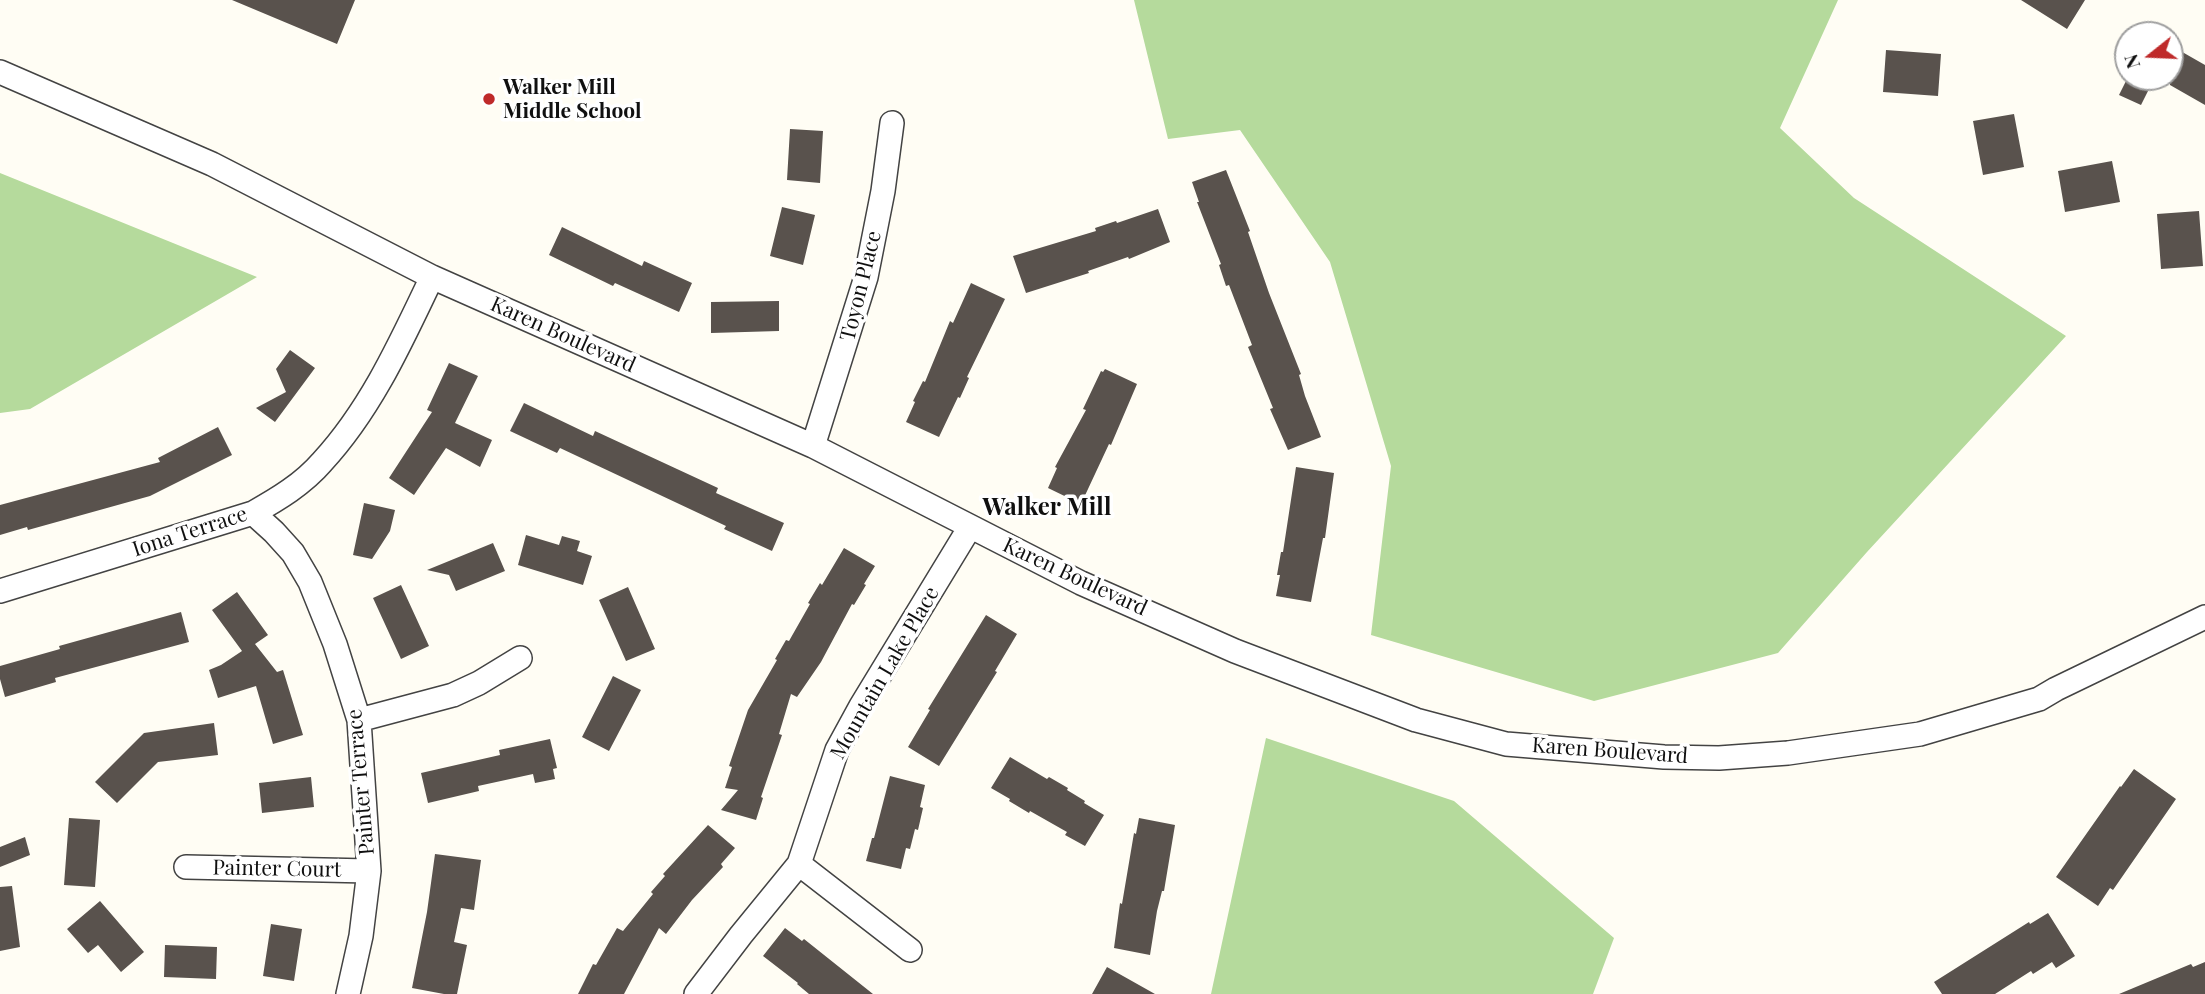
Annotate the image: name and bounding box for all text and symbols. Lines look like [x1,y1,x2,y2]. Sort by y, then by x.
north arrow [2114,21,2184,91]
text: N [2116,51,2145,72]
place label: Walker Mill Middle School [503,74,641,124]
marker: Walker Mill Middle School [481,91,497,107]
street label: Toyon Place [835,228,887,344]
street label: Karen Boulevard [486,292,640,378]
district label: Walker Mill [983,494,1111,522]
street label: Iona Terrace [129,502,251,562]
street label: Karen Boulevard [999,533,1151,621]
street label: Mountain Lake Place [825,582,945,764]
street label: Painter Terrace [342,708,380,856]
street label: Karen Boulevard [1531,733,1689,769]
street label: Painter Court [212,855,342,883]

